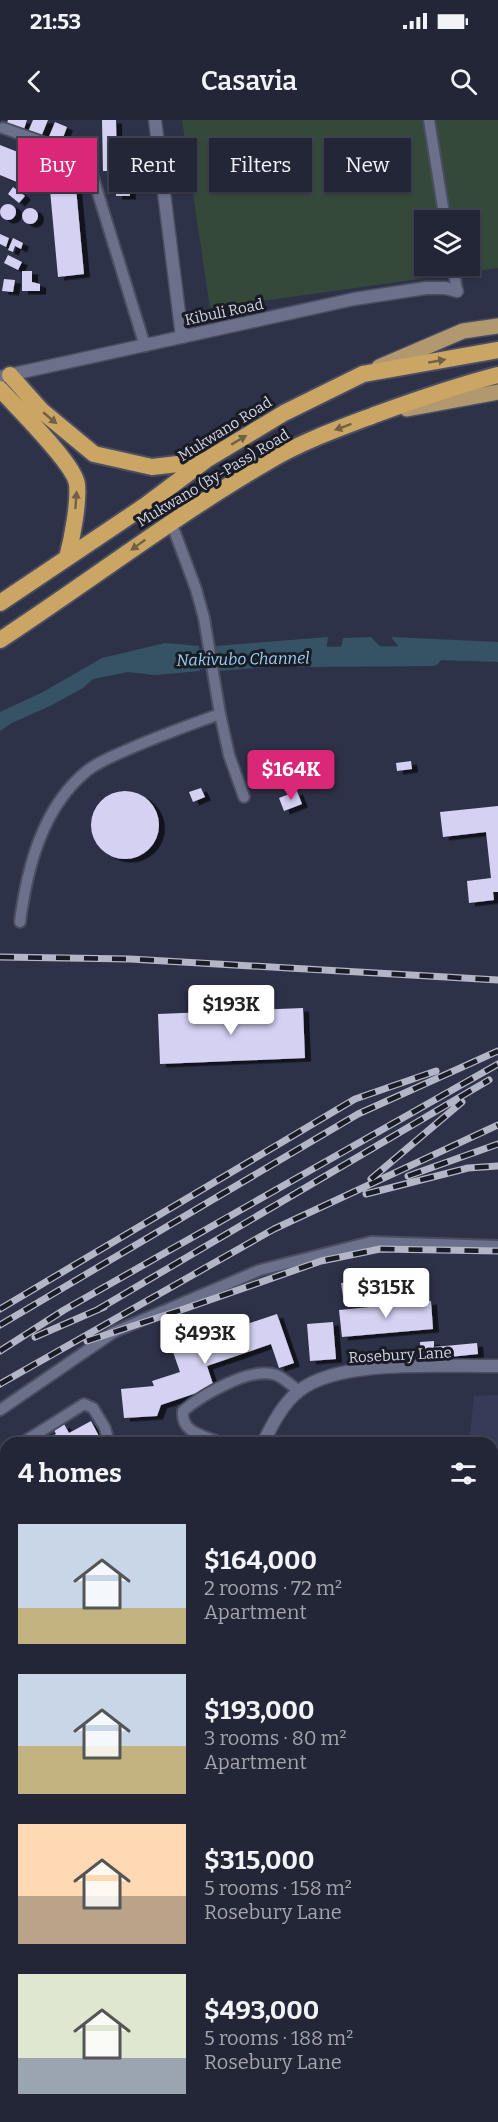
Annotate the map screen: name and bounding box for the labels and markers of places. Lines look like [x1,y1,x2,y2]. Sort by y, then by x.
pin: $164K [249,750,333,801]
pin: $193K [189,985,273,1036]
pin: $315K [344,1268,428,1319]
pin: $493K [163,1314,247,1365]

